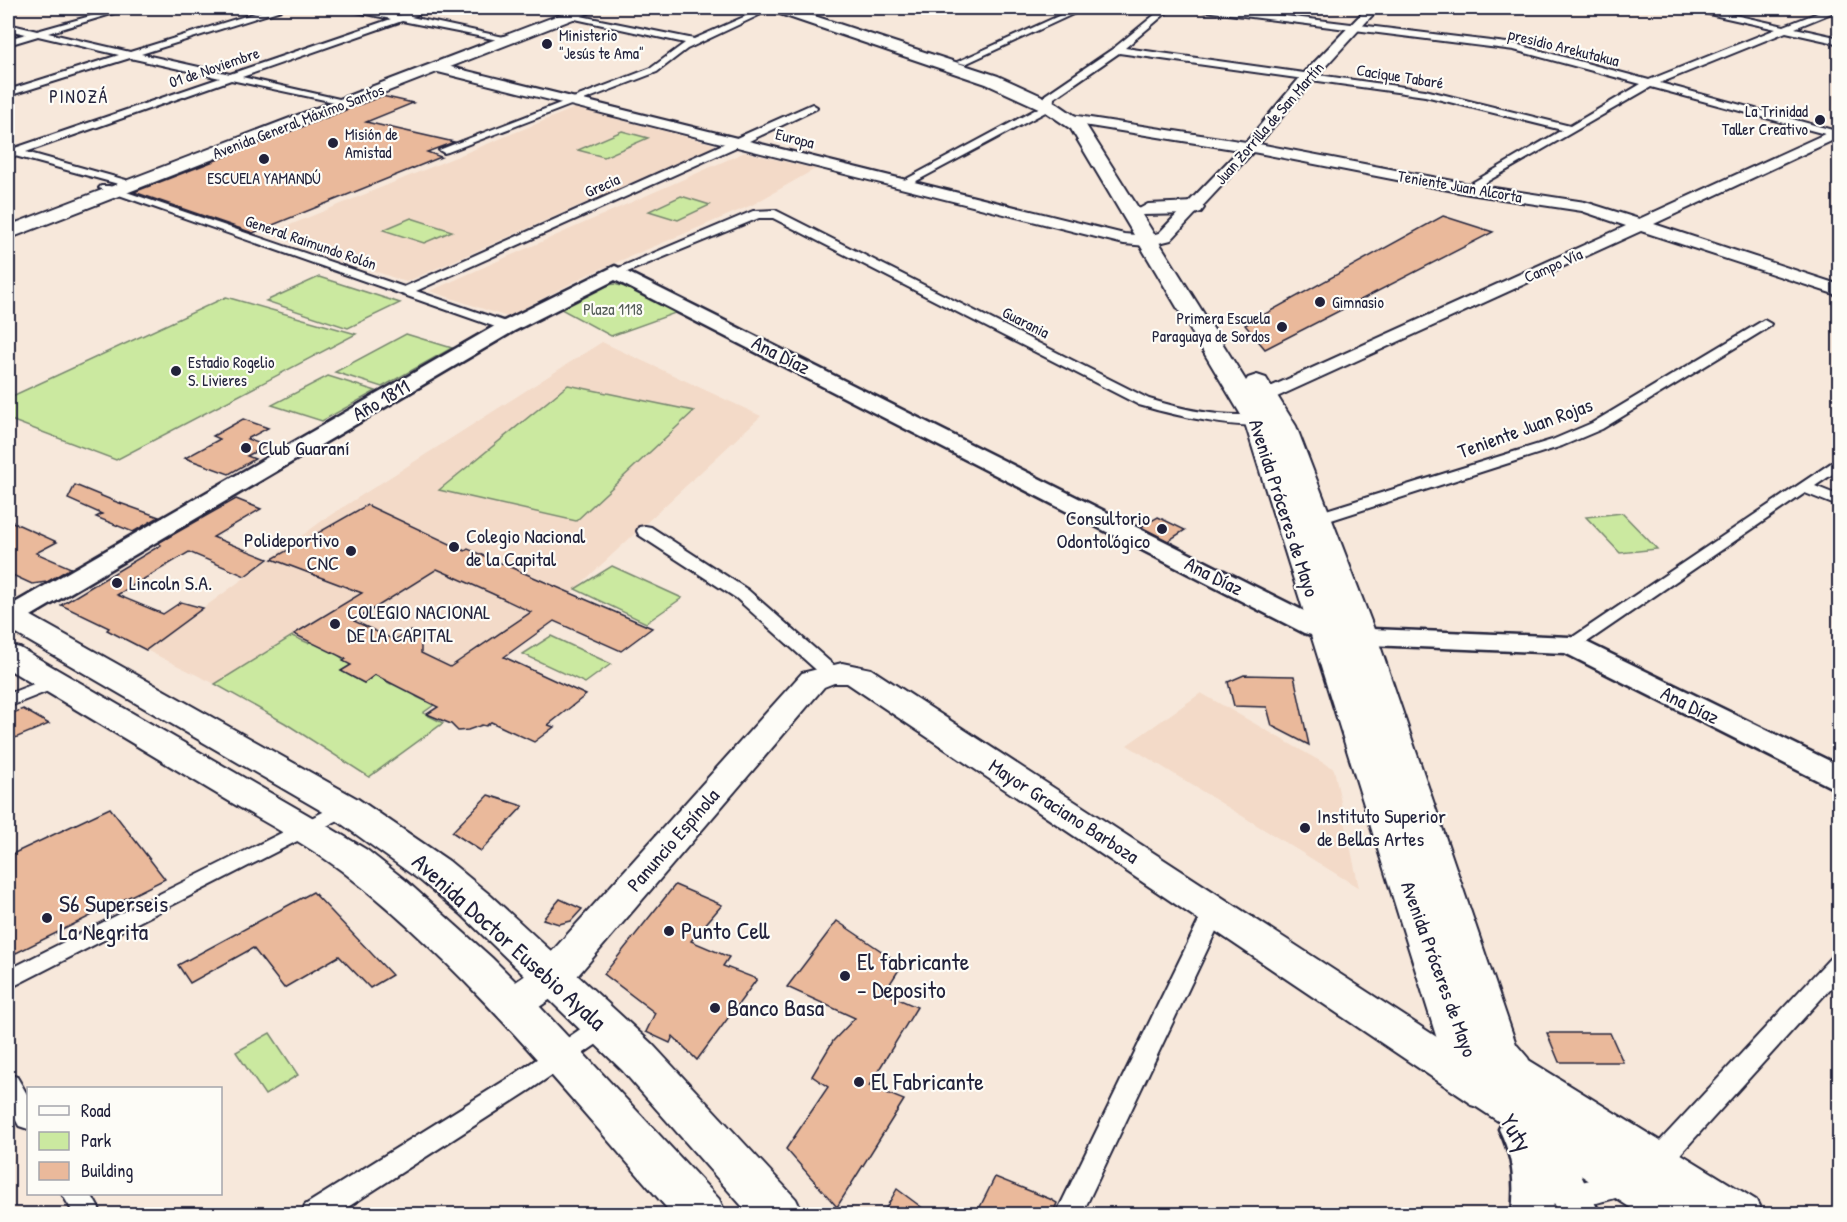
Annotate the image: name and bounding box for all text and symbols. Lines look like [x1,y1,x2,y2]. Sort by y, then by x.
street label: presidio Arekutakua [1506,23,1622,71]
place label: Ministerio "Jesús te Ama" [559,24,644,64]
marker: Ministerio "Jesús te Ama" [540,37,554,51]
street label: 01 de Noviembre [166,41,263,93]
street label: Juan Zorrilla de San Martín [1210,57,1328,189]
street label: Cacique Tabaré [1355,58,1446,94]
street label: Avenida General Máximo Santos [209,78,387,164]
district label: PINOZÁ [49,84,109,109]
place label: La Trinidad Taller Creativo [1722,100,1809,140]
marker: La Trinidad Taller Creativo [1813,113,1827,127]
place label: Misión de Amistad [345,123,398,163]
street label: Europa [773,123,817,153]
marker: Misión de Amistad [326,136,340,150]
marker: ESCUELA YAMANDÚ [257,152,271,166]
street label: Teniente Juan Alcorta [1396,164,1524,208]
place label: ESCUELA YAMANDÚ [207,167,321,189]
street label: Grecia [581,168,623,202]
street label: General Raimundo Rolón [242,209,380,275]
street label: Campo Vía [1520,242,1586,288]
place label: Gimnasio [1332,291,1384,313]
marker: Gimnasio [1313,295,1327,309]
park label: Plaza 1118 [583,298,643,320]
street label: Guarania [999,301,1053,343]
place label: Primera Escuela Paraguaya de Sordos [1152,307,1270,347]
marker: Primera Escuela Paraguaya de Sordos [1275,320,1289,334]
street label: Ana Díaz [748,329,815,381]
place label: Estadio Rogelio S. Livieres [188,351,275,391]
marker: Estadio Rogelio S. Livieres [169,364,183,378]
street label: Año 1811 [347,372,414,427]
street label: Teniente Juan Rojas [1454,391,1596,464]
street label: Avenida Próceres de Mayo [1243,416,1326,600]
place label: Club Guaraní [258,434,350,461]
marker: Club Guaraní [239,441,253,455]
place label: Consultorio Odontológico [1056,504,1150,554]
place label: Colegio Nacional de la Capital [466,522,586,572]
marker: Consultorio Odontológico [1155,522,1169,536]
place label: Polideportivo CNC [244,526,339,576]
marker: Colegio Nacional de la Capital [447,540,461,554]
marker: Polideportivo CNC [344,544,358,558]
street label: Ana Díaz [1181,550,1248,602]
place label: Lincoln S.A. [129,569,212,596]
marker: Lincoln S.A. [110,576,124,590]
place label: COLEGIO NACIONAL DE LA CAPITAL [347,598,490,648]
marker: COLEGIO NACIONAL DE LA CAPITAL [328,617,342,631]
street label: Ana Díaz [1657,679,1724,730]
street label: Mayor Graciano Barboza [984,752,1145,869]
street label: Panuncio Espínola [620,782,725,897]
place label: Instituto Superior de Bellas Artes [1317,802,1446,852]
marker: Instituto Superior de Bellas Artes [1298,821,1312,835]
street label: Avenida Doctor Eusebio Ayala [406,845,614,1037]
street label: Avenida Próceres de Mayo [1395,877,1484,1060]
place label: S6 Superseis La Negrita [59,887,168,947]
marker: S6 Superseis La Negrita [40,911,54,925]
place label: Punto Cell [681,914,770,946]
marker: Punto Cell [662,924,676,938]
place label: El fabricante - Deposito [857,945,970,1005]
marker: El fabricante - Deposito [838,969,852,983]
place label: Banco Basa [727,991,824,1023]
marker: Banco Basa [708,1001,722,1015]
place label: El Fabricante [871,1065,984,1097]
marker: El Fabricante [852,1075,866,1089]
legend [27,1087,222,1195]
text: Road [81,1098,111,1123]
street label: Yuty [1493,1108,1541,1157]
text: Park [81,1128,112,1153]
text: Building [81,1158,133,1183]

